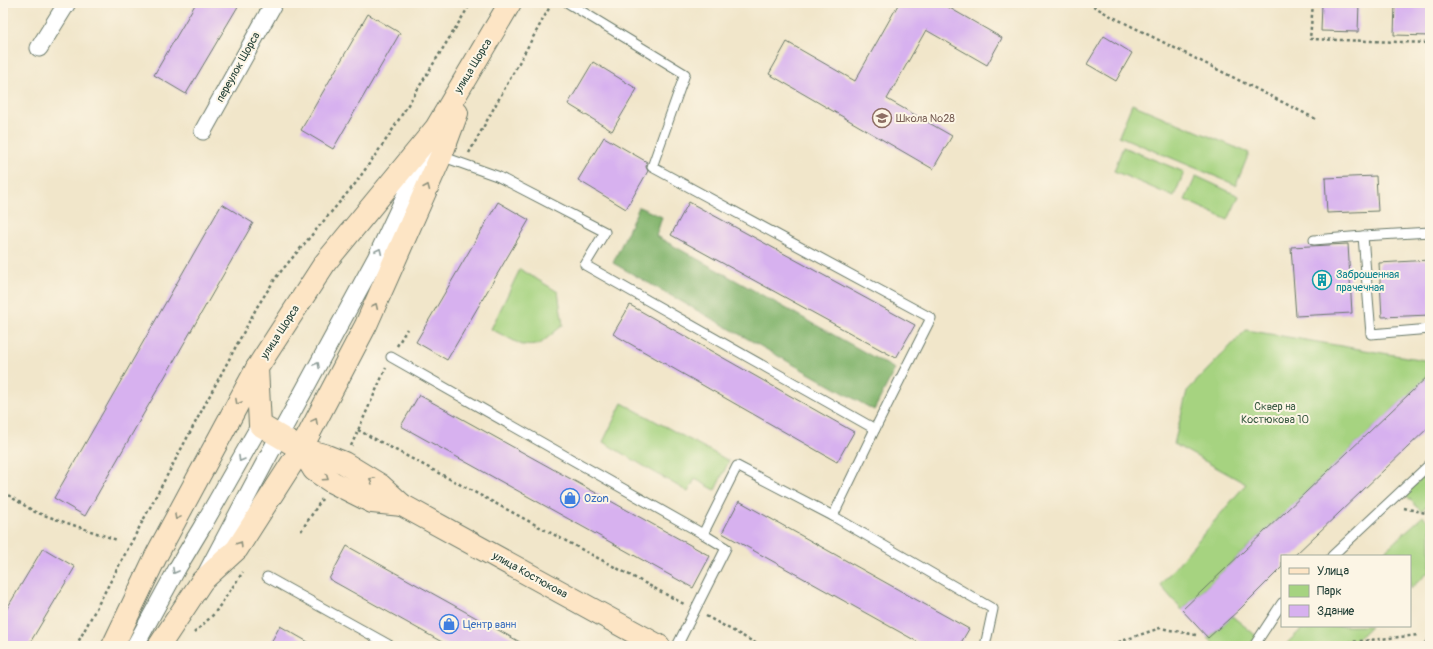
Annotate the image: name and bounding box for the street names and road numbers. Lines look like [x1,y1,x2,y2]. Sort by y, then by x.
street label: переулок Щорса [213,30,263,104]
street label: улица Щорса [451,36,494,97]
street label: улица Щорса [257,303,302,362]
street label: улица Костюкова [489,549,570,601]

